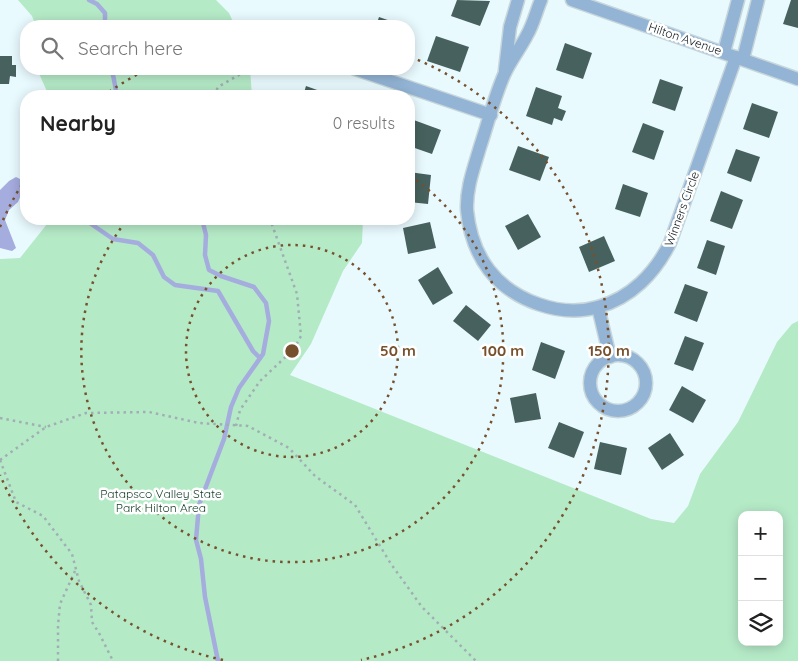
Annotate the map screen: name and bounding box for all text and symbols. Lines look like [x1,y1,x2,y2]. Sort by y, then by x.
street label: Hilton Avenue [647,19,724,58]
search box [20,20,415,75]
icon: search [38,34,66,62]
text: Search here [78,36,183,60]
text: Nearby [40,110,116,136]
text: 0 results [333,113,395,133]
street label: Winners Circle [661,169,702,248]
text: 50 m [380,341,416,360]
text: 100 m [482,341,524,360]
text: 150 m [588,341,630,360]
centre of rings [283,342,301,360]
park label: Patapsco Valley State Park Hilton Area [100,486,222,515]
map controls [738,511,783,646]
button: + [738,511,783,556]
button: − [738,556,783,601]
button: layers [738,601,783,646]

